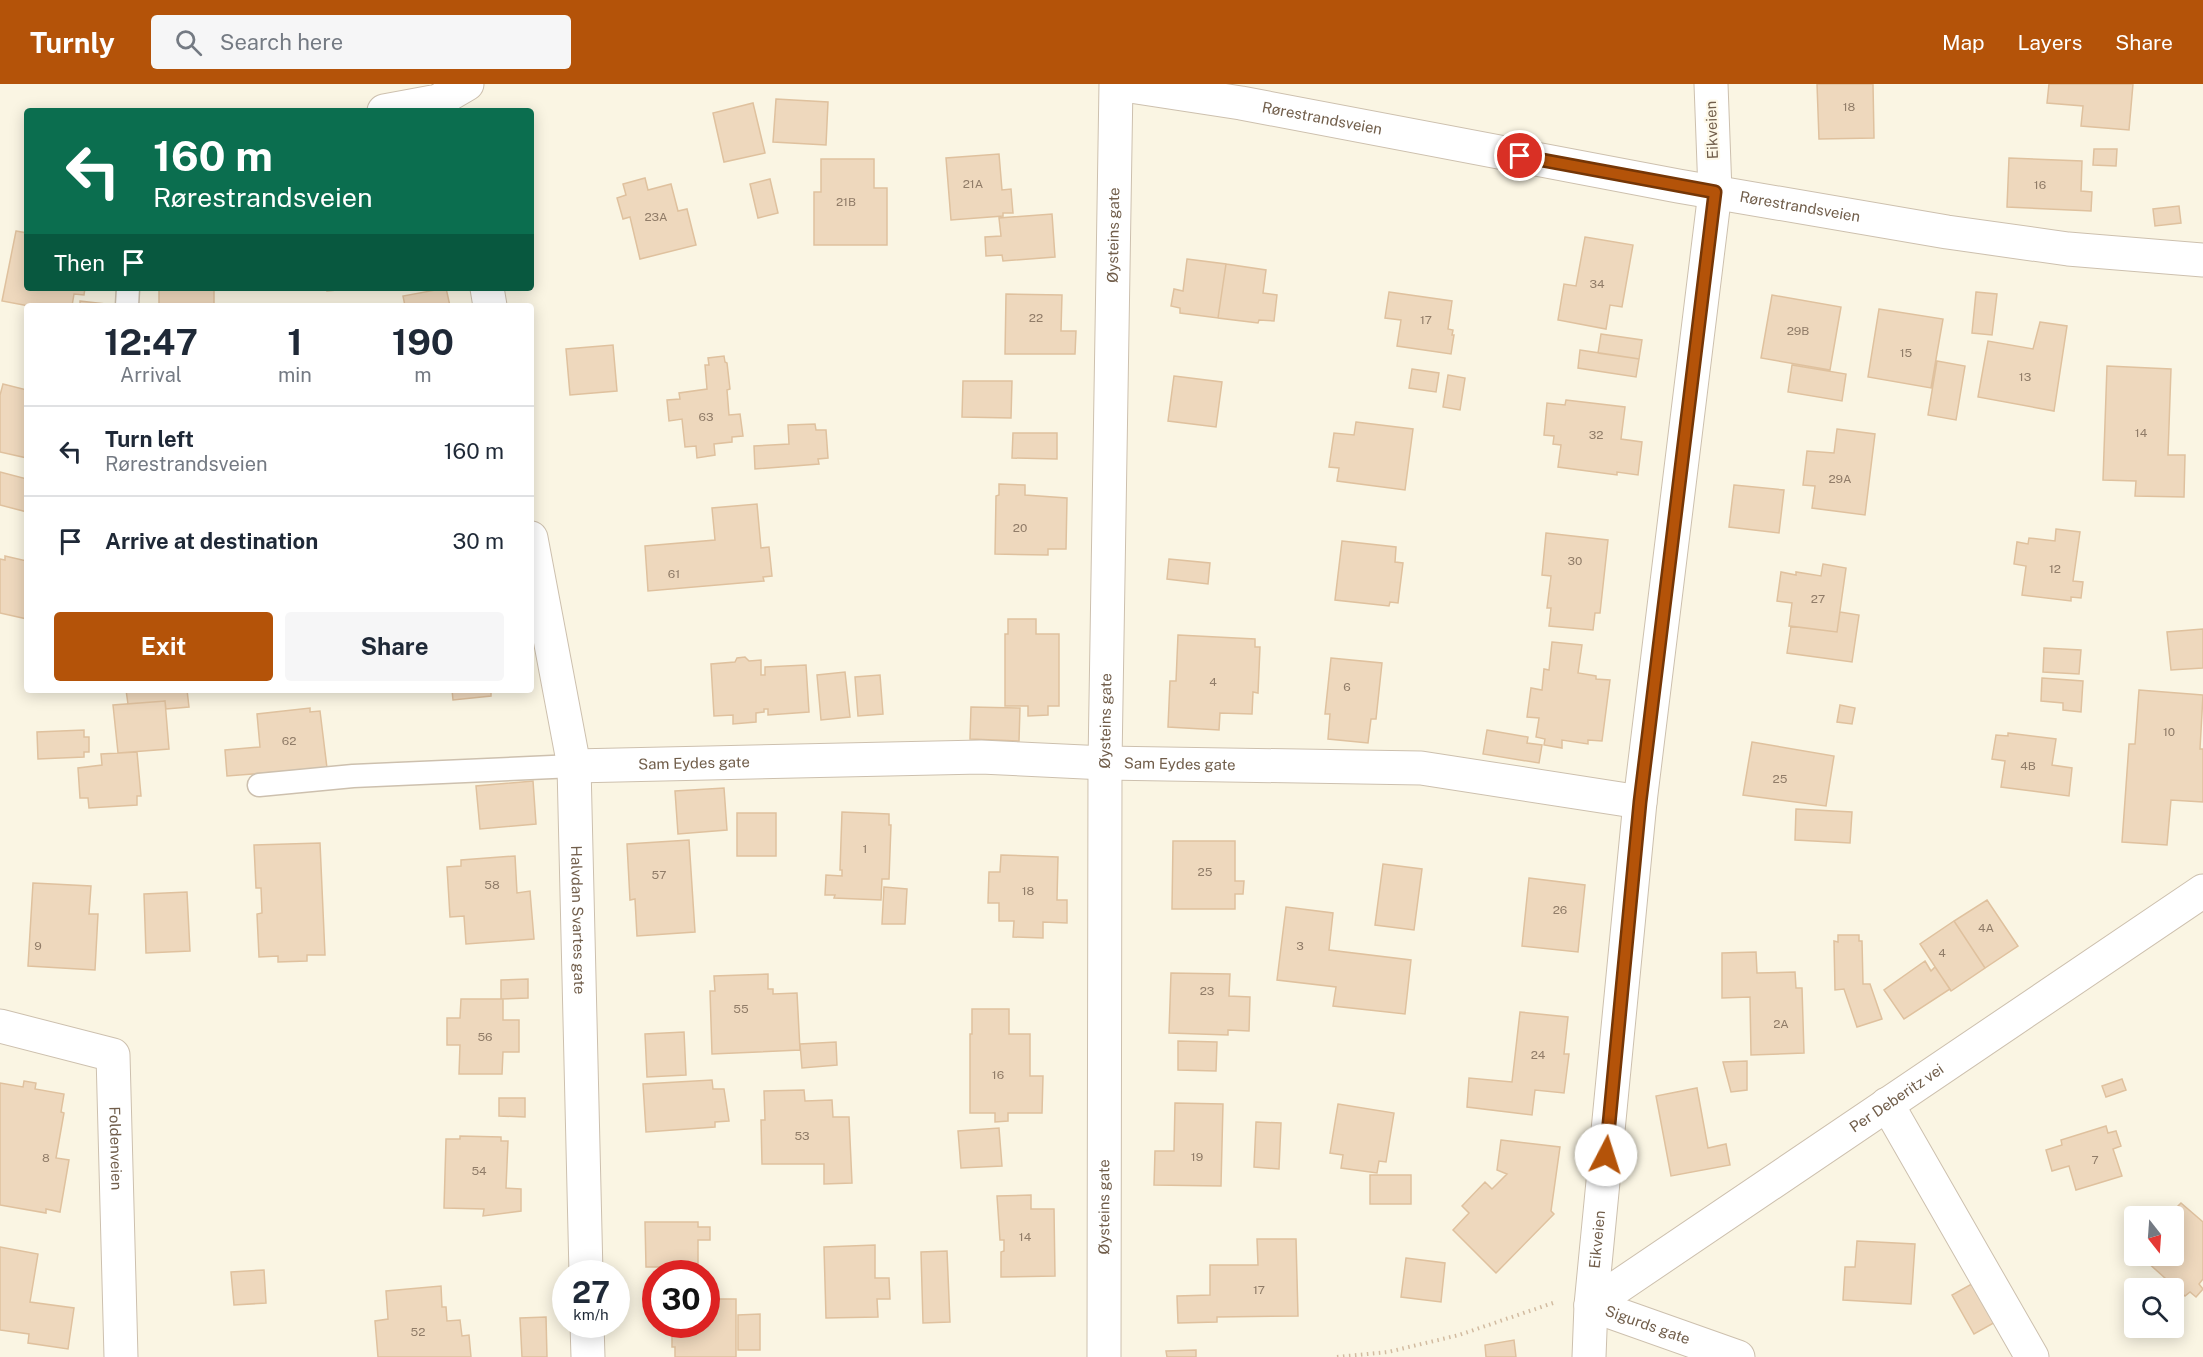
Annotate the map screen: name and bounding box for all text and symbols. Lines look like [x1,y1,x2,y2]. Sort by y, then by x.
search box [151,15,571,69]
text: Turnly [30,26,115,59]
icon: search [172,26,205,59]
text: Search here [220,29,343,55]
text: Map [1942,30,1985,55]
text: Layers [2018,30,2082,55]
text: Share [2115,30,2173,55]
street label: Rørestrandsveien [1261,98,1384,138]
house number: 18 [1843,100,1856,114]
street label: Eikveien [1702,101,1721,159]
pin [1494,130,1545,181]
text: 160 m [153,131,273,180]
icon: left [54,132,132,210]
icon: arrive [1503,139,1536,172]
house number: 21A [963,177,984,191]
house number: 16 [2034,178,2046,192]
text: Rørestrandsveien [153,181,373,213]
street label: Øysteins gate [1104,187,1122,283]
street label: Rørestrandsveien [1738,188,1862,225]
house number: 21B [836,195,856,209]
house number: 23A [644,210,668,224]
icon: arrive [117,246,150,279]
text: Then [54,250,105,276]
house number: 34 [1589,277,1605,291]
house number: 22 [1029,311,1043,325]
house number: 17 [1420,313,1432,327]
text: 12:47 [104,321,198,363]
text: 1 [287,321,303,363]
text: 190 [392,321,454,363]
house number: 29B [1787,324,1809,338]
house number: 15 [1900,346,1913,360]
text: Arrival [120,363,182,387]
text: min [278,363,312,387]
text: m [414,363,432,387]
house number: 13 [2019,370,2031,384]
house number: 63 [699,410,713,424]
text: Turn left [105,426,194,452]
house number: 14 [2135,426,2148,440]
house number: 32 [1589,428,1603,442]
icon: left [54,435,87,468]
text: 160 m [444,438,504,464]
text: Rørestrandsveien [105,452,268,476]
house number: 29A [1828,472,1852,486]
house number: 20 [1013,521,1027,535]
icon: arrive [54,525,87,558]
text: Arrive at destination [105,528,318,554]
text: 30 m [452,528,504,554]
house number: 30 [1568,554,1582,568]
house number: 12 [2049,562,2061,576]
house number: 61 [668,567,680,581]
house number: 27 [1811,592,1825,606]
button: Exit [54,612,273,681]
button: Share [285,612,504,681]
street label: Øysteins gate [1096,673,1114,769]
house number: 4 [1209,675,1217,689]
house number: 6 [1343,680,1351,694]
house number: 10 [2163,725,2175,739]
house number: 62 [282,734,296,748]
street label: Sam Eydes gate [638,753,750,773]
street label: Sam Eydes gate [1124,754,1236,773]
house number: 4B [2020,759,2036,773]
house number: 25 [1773,772,1788,786]
house number: 1 [863,842,867,856]
street label: Halvdan Svartes gate [568,845,588,995]
house number: 25 [1198,865,1213,879]
house number: 57 [652,868,666,882]
house number: 58 [484,878,500,892]
house number: 18 [1022,884,1035,898]
house number: 26 [1553,903,1567,917]
house number: 4A [1978,921,1995,935]
house number: 9 [34,939,42,953]
house number: 3 [1296,939,1304,953]
house number: 4 [1938,946,1946,960]
house number: 23 [1200,984,1214,998]
house number: 55 [733,1002,749,1016]
house number: 2A [1773,1017,1789,1031]
house number: 56 [477,1030,493,1044]
house number: 24 [1531,1048,1546,1062]
street label: Per Deberitz vei [1846,1060,1947,1136]
house number: 16 [992,1068,1004,1082]
street label: Foldenveien [106,1106,126,1191]
position arrow [1574,1123,1638,1187]
house number: 53 [794,1129,810,1143]
house number: 19 [1191,1150,1203,1164]
house number: 8 [42,1151,50,1165]
house number: 7 [2091,1153,2099,1167]
street label: Øysteins gate [1095,1159,1112,1255]
house number: 54 [471,1164,487,1178]
north arrow [2124,1206,2184,1266]
map controls [2124,1206,2184,1338]
street label: Eikveien [1586,1209,1608,1269]
house number: 14 [1019,1230,1032,1244]
speed limit sign: 30 [642,1260,720,1338]
text: 27 [572,1274,610,1310]
button: search [2124,1278,2184,1338]
house number: 17 [1253,1283,1265,1297]
street label: Sigurds gate [1603,1302,1692,1347]
text: km/h [573,1306,609,1323]
house number: 52 [411,1325,425,1339]

